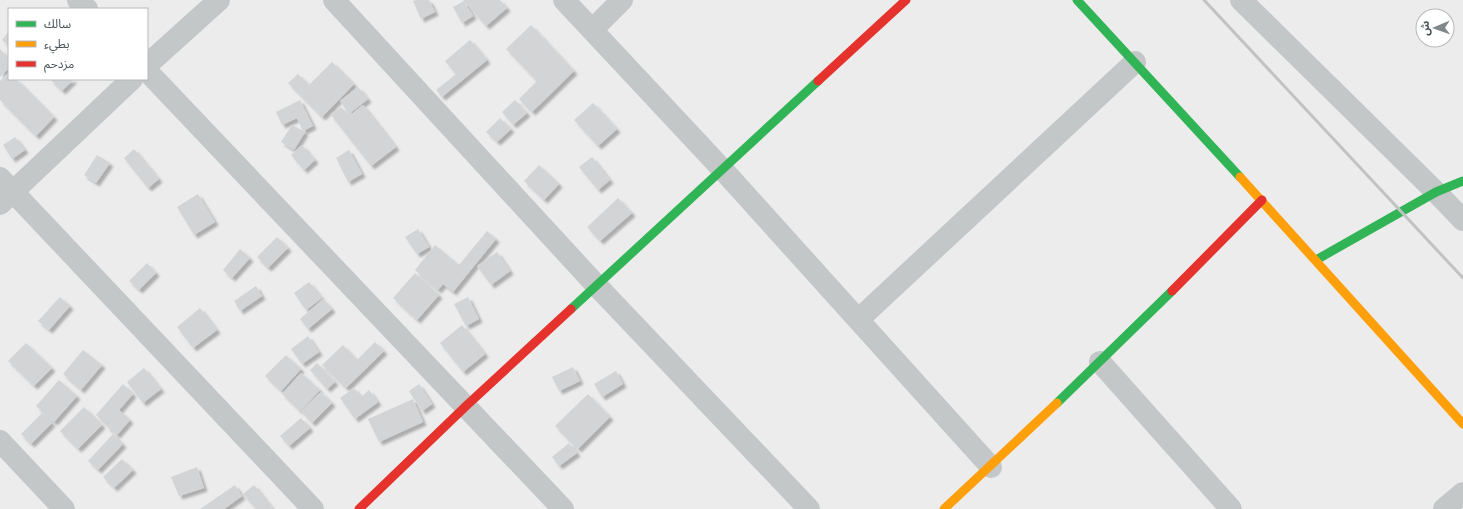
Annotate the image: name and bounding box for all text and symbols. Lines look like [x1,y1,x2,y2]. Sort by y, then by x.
legend [8,8,148,80]
north arrow [1415,8,1455,48]
text: سالك [44,17,71,31]
text: ش [1419,21,1432,36]
text: بطيء [44,37,70,54]
text: مزدحم [44,57,74,73]

